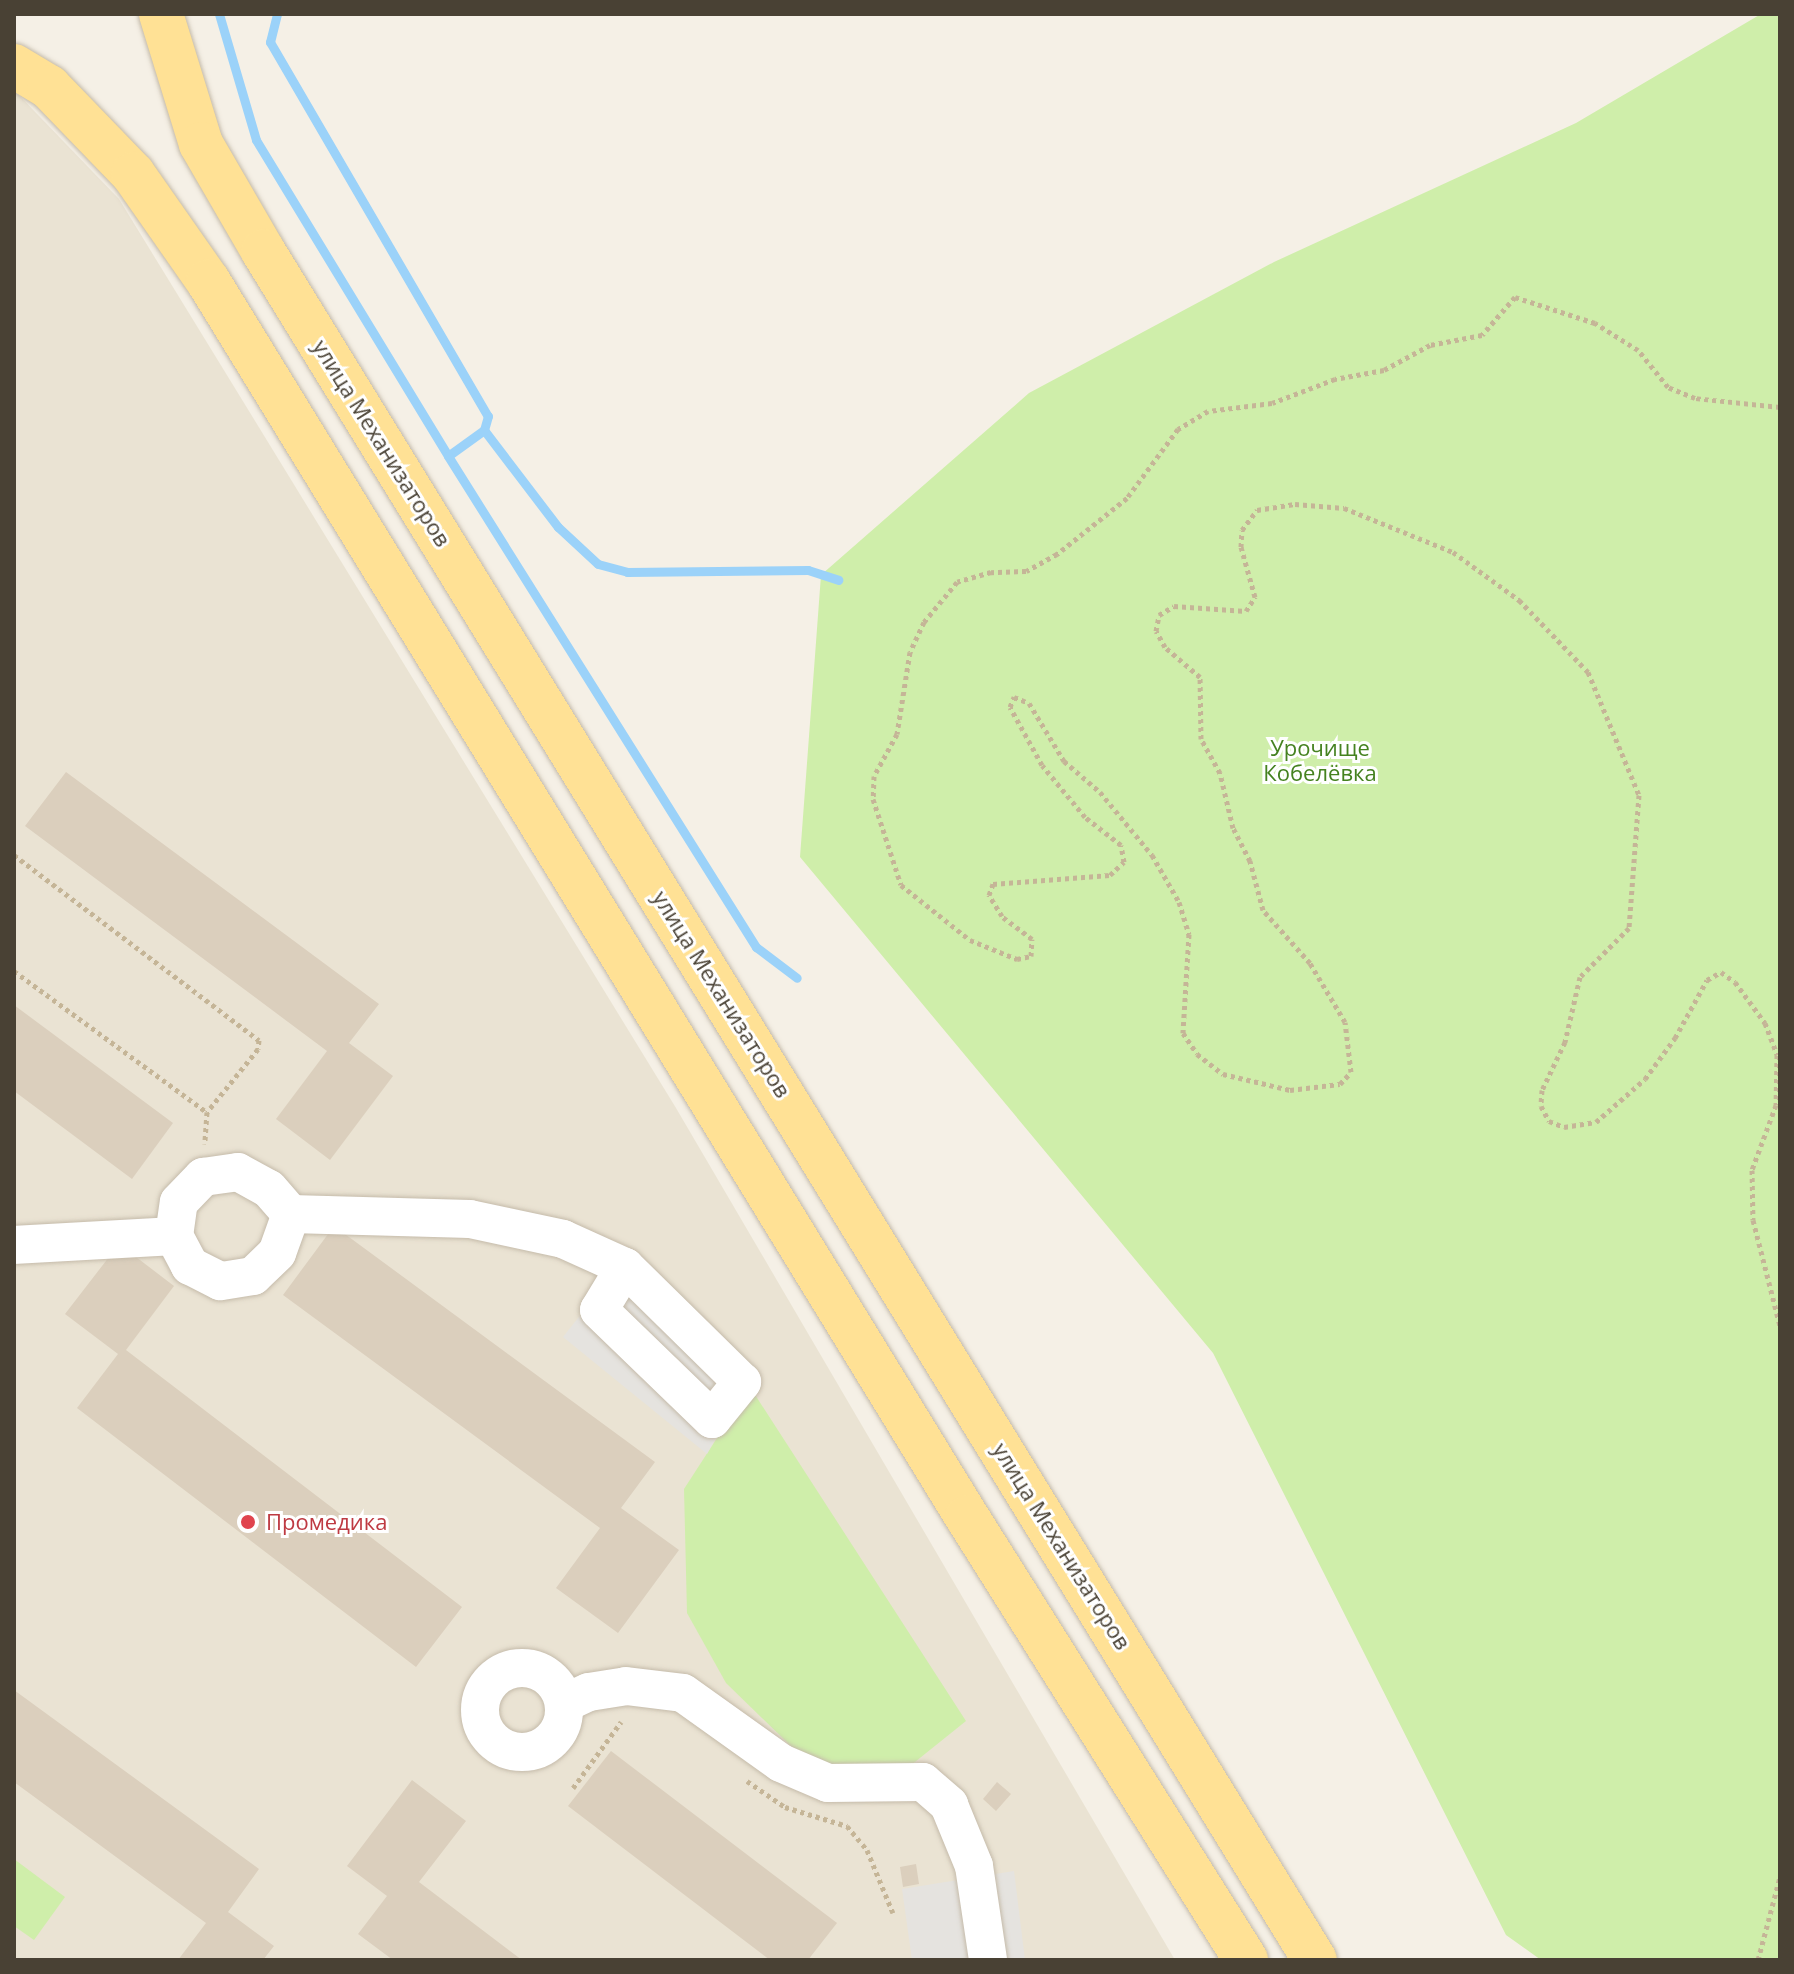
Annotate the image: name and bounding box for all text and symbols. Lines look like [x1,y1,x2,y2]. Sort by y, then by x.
street label: улица Механизаторов [308,335,456,551]
park label: Урочище Кобелёвка [1263,734,1377,786]
street label: улица Механизаторов [648,886,796,1102]
street label: улица Механизаторов [988,1438,1136,1654]
place label: Промедика [266,1509,387,1535]
marker: Промедика [237,1511,259,1533]

